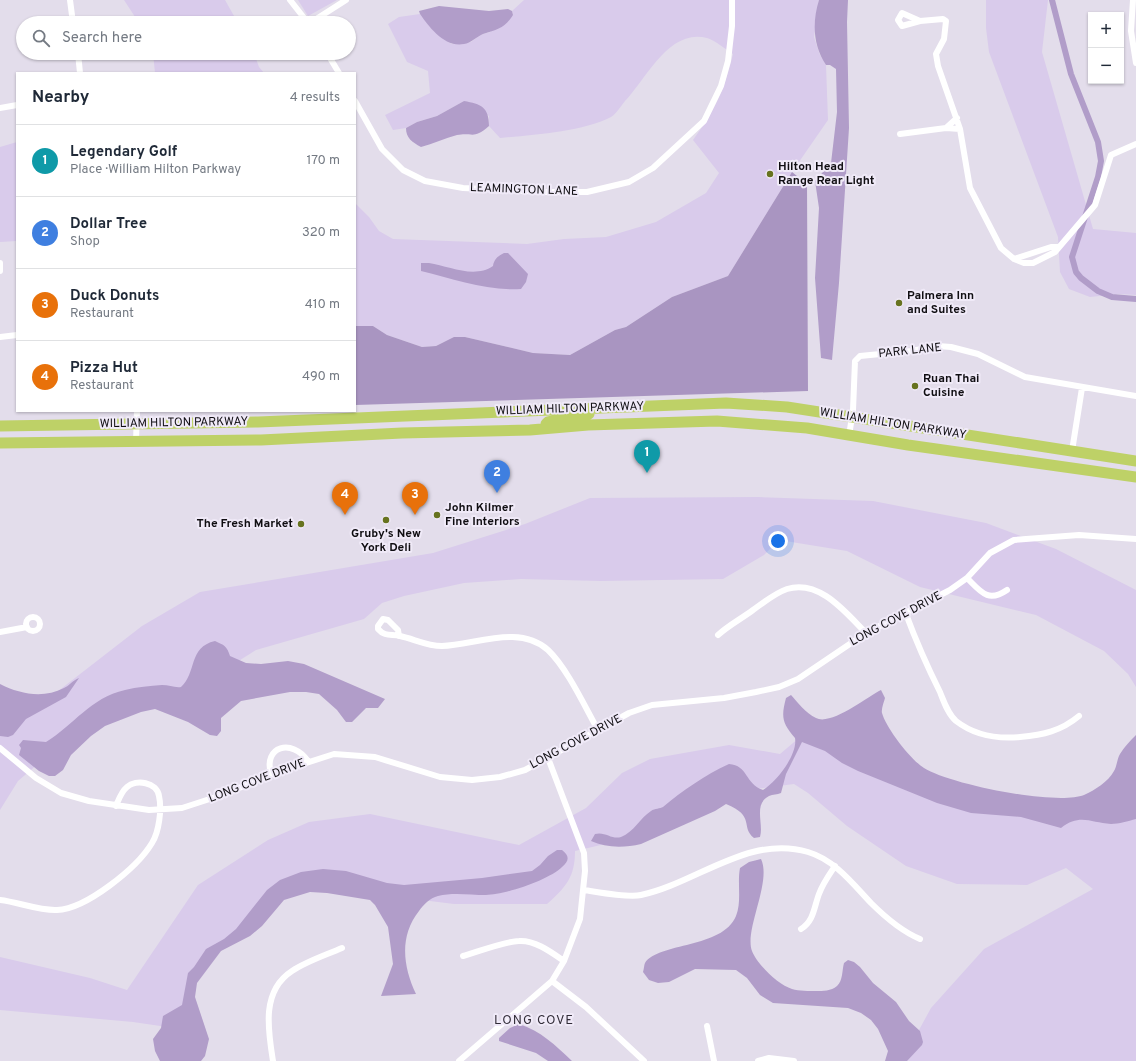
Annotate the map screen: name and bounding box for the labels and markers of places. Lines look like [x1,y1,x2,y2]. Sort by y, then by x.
place label: Hilton Head Range Rear Light [778,159,875,189]
marker: Hilton Head Range Rear Light [765,169,775,179]
place label: Palmera Inn and Suites [907,288,974,318]
marker: Palmera Inn and Suites [894,298,904,308]
place label: Ruan Thai Cuisine [923,371,980,401]
marker: Ruan Thai Cuisine [910,381,920,391]
pin: 1 [634,440,660,473]
pin: 2 [484,460,510,493]
pin: 4 [332,482,358,515]
pin: 3 [402,482,428,515]
place label: John Kilmer Fine Interiors [445,500,520,530]
marker: John Kilmer Fine Interiors [432,510,442,520]
marker: Gruby's New York Deli [381,515,391,525]
place label: The Fresh Market [197,516,293,532]
marker: The Fresh Market [296,519,306,529]
place label: Gruby's New York Deli [351,526,421,556]

